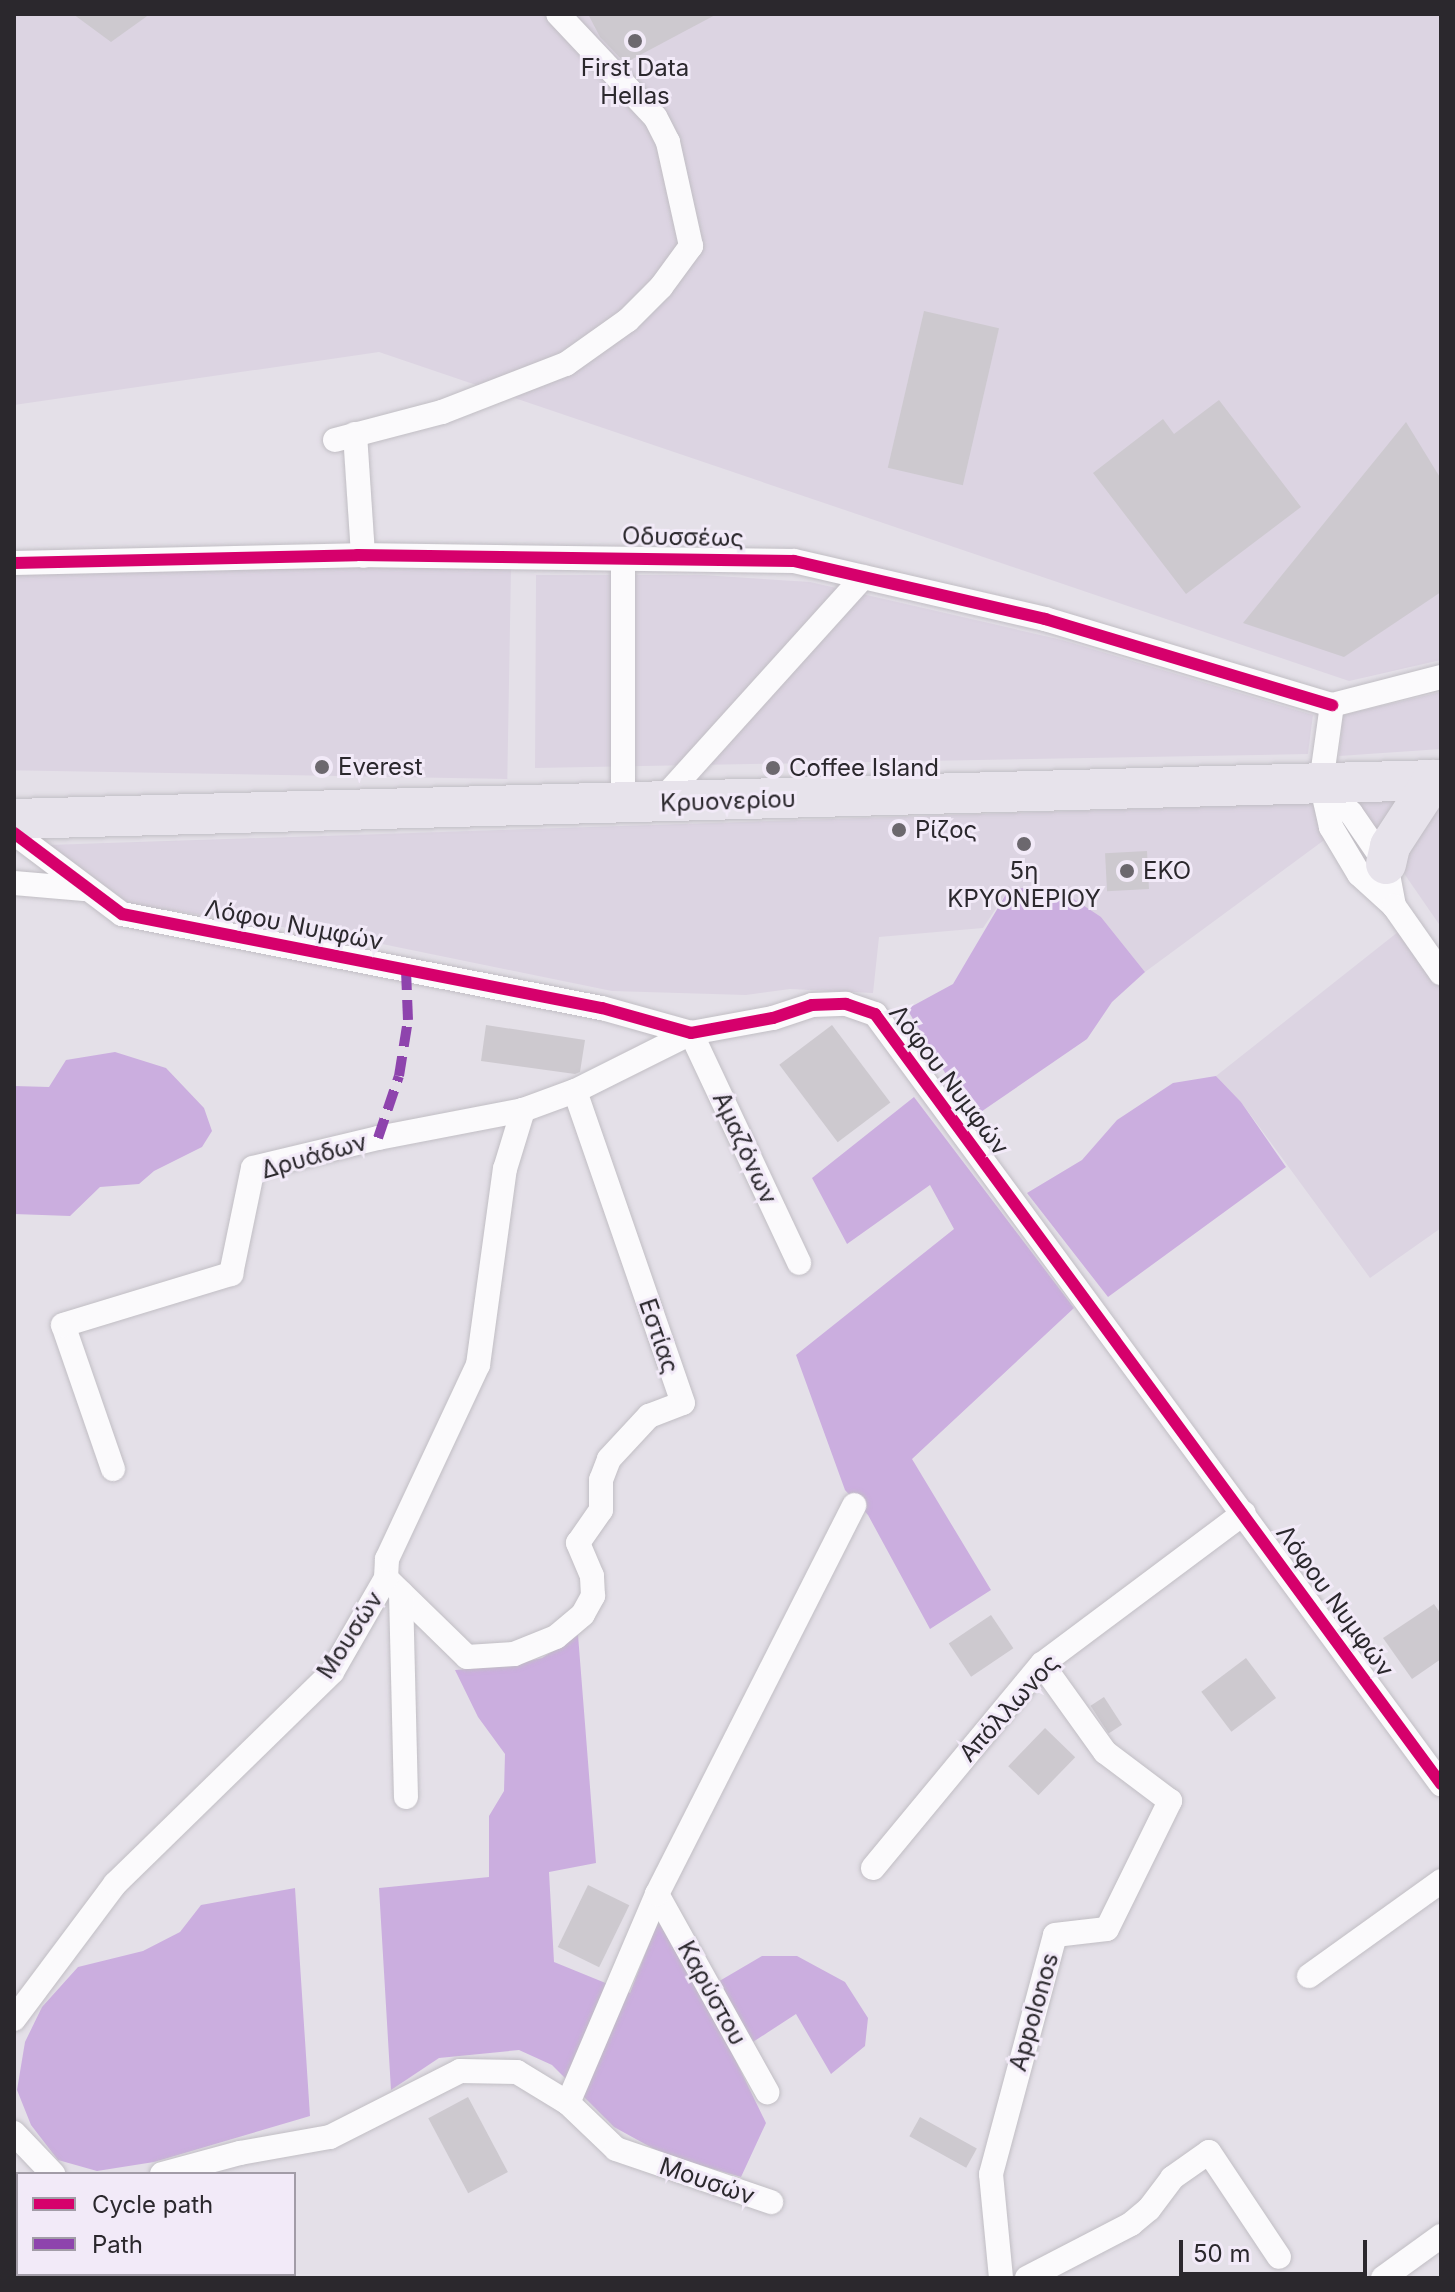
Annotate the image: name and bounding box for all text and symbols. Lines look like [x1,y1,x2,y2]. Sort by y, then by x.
marker: First Data Hellas [626,32,644,50]
place label: First Data Hellas [581,54,689,110]
street label: Οδυσσέως [622,522,744,552]
place label: Everest [338,753,423,781]
place label: Coffee Island [789,754,939,782]
marker: Everest [313,758,331,776]
marker: Coffee Island [764,759,782,777]
street label: Κρυονερίου [660,784,796,818]
place label: Ρίζος [915,816,977,844]
marker: Ρίζος [890,821,908,839]
marker: 5η ΚΡΥΟΝΕΡΙΟΥ [1015,835,1033,853]
place label: 5η ΚΡΥΟΝΕΡΙΟΥ [947,857,1101,913]
place label: EKO [1143,857,1191,885]
marker: EKO [1118,862,1136,880]
street label: Λόφου Νυμφών [203,894,385,956]
street label: Λόφου Νυμφών [883,999,1015,1161]
street label: Αμαζόνων [707,1087,783,1209]
street label: Δρυάδων [258,1127,370,1185]
street label: Εστίας [633,1295,685,1377]
street label: Λόφου Νυμφών [1270,1519,1400,1683]
street label: Μουσών [311,1586,389,1684]
street label: Απόλλωνος [953,1648,1065,1768]
street label: Καρύστου [672,1936,752,2050]
street label: Appolonos [1003,1949,1065,2075]
street label: Μουσών [656,2151,758,2211]
legend [16,2172,296,2276]
text: Cycle path [92,2190,213,2219]
scale bar [1183,2224,1371,2274]
text: Path [92,2230,143,2259]
text: 50 m [1193,2239,1251,2268]

